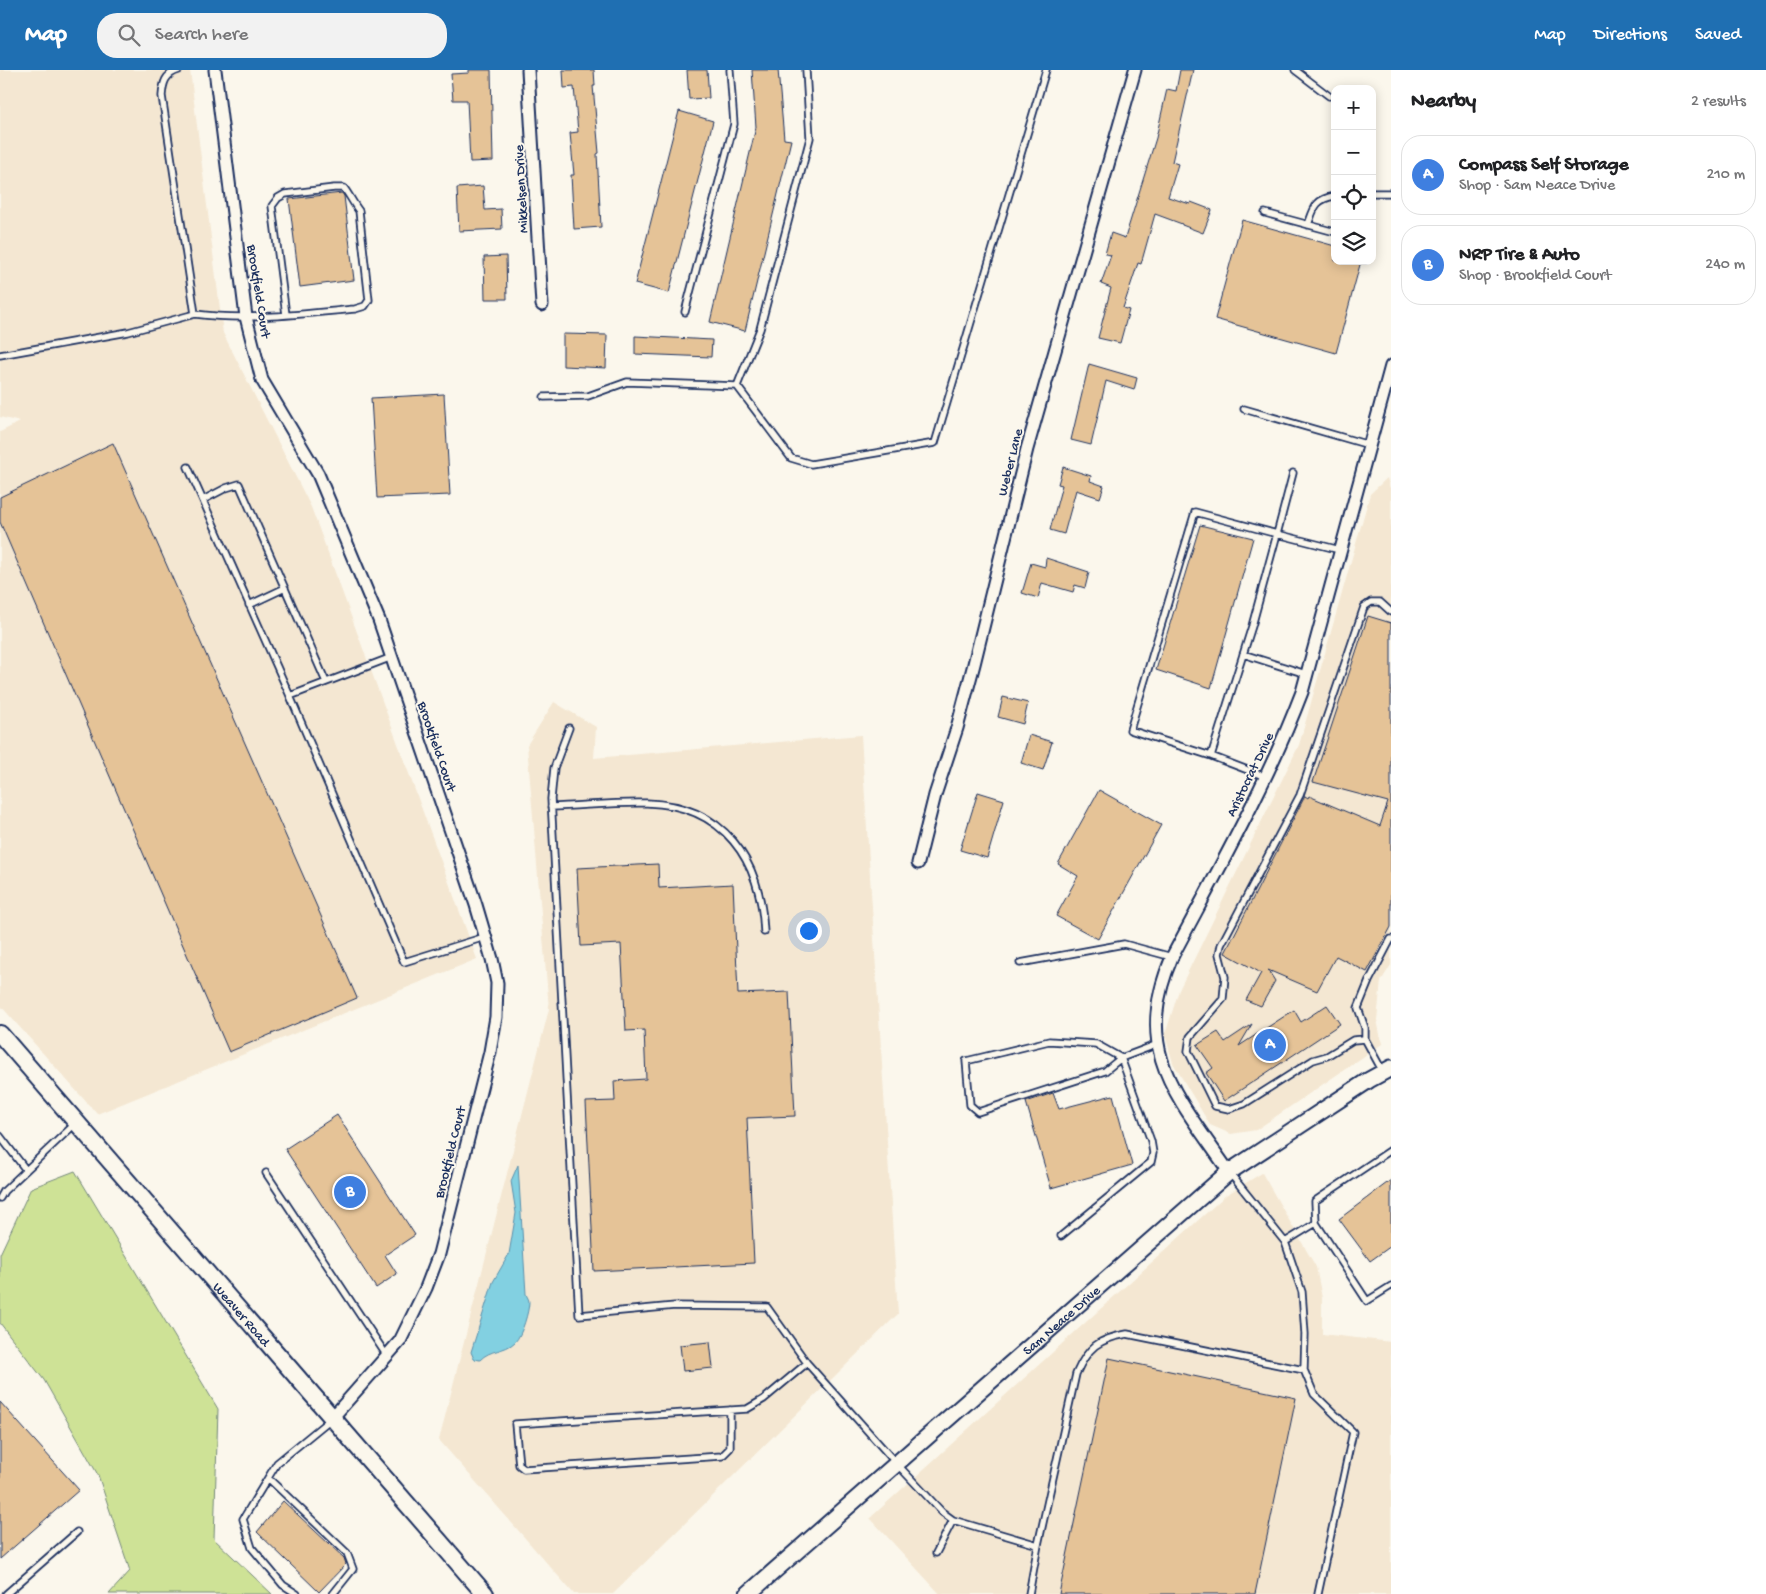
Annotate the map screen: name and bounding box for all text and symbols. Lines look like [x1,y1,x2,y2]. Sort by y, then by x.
search box [97,13,447,58]
text: Map [25,21,67,50]
icon: search [115,21,143,49]
text: Search here [155,24,248,47]
text: Map [1534,25,1566,46]
text: Directions [1594,25,1667,46]
text: Saved [1695,25,1741,46]
map controls [1331,85,1376,265]
button: + [1331,85,1376,130]
text: Nearby [1411,90,1476,115]
text: 2 results [1691,93,1746,112]
button: − [1331,130,1376,175]
street label: Mikkelsen Drive [512,144,533,233]
text: Compass Self Storage [1459,154,1628,177]
text: A [1423,166,1433,185]
text: 210 m [1706,166,1745,185]
button: locate [1331,175,1376,220]
text: Shop · Sam Neace Drive [1459,177,1615,196]
button: layers [1331,220,1376,265]
street label: Brookfield Court [242,243,273,340]
text: NRP Tire & Auto [1459,244,1580,267]
text: B [1424,256,1432,275]
text: 240 m [1705,256,1745,275]
text: Shop · Brookfield Court [1459,267,1611,286]
street label: Weber Lane [995,426,1028,498]
street label: Brookfield Court [412,699,459,795]
street label: Aristocrat Drive [1224,730,1279,820]
your location [796,918,822,944]
pin: A [1254,1026,1286,1064]
street label: Brookfield Court [432,1104,471,1201]
pin: B [334,1173,366,1211]
street label: Weaver Road [208,1280,274,1352]
street label: Sam Neace Drive [1020,1282,1105,1360]

